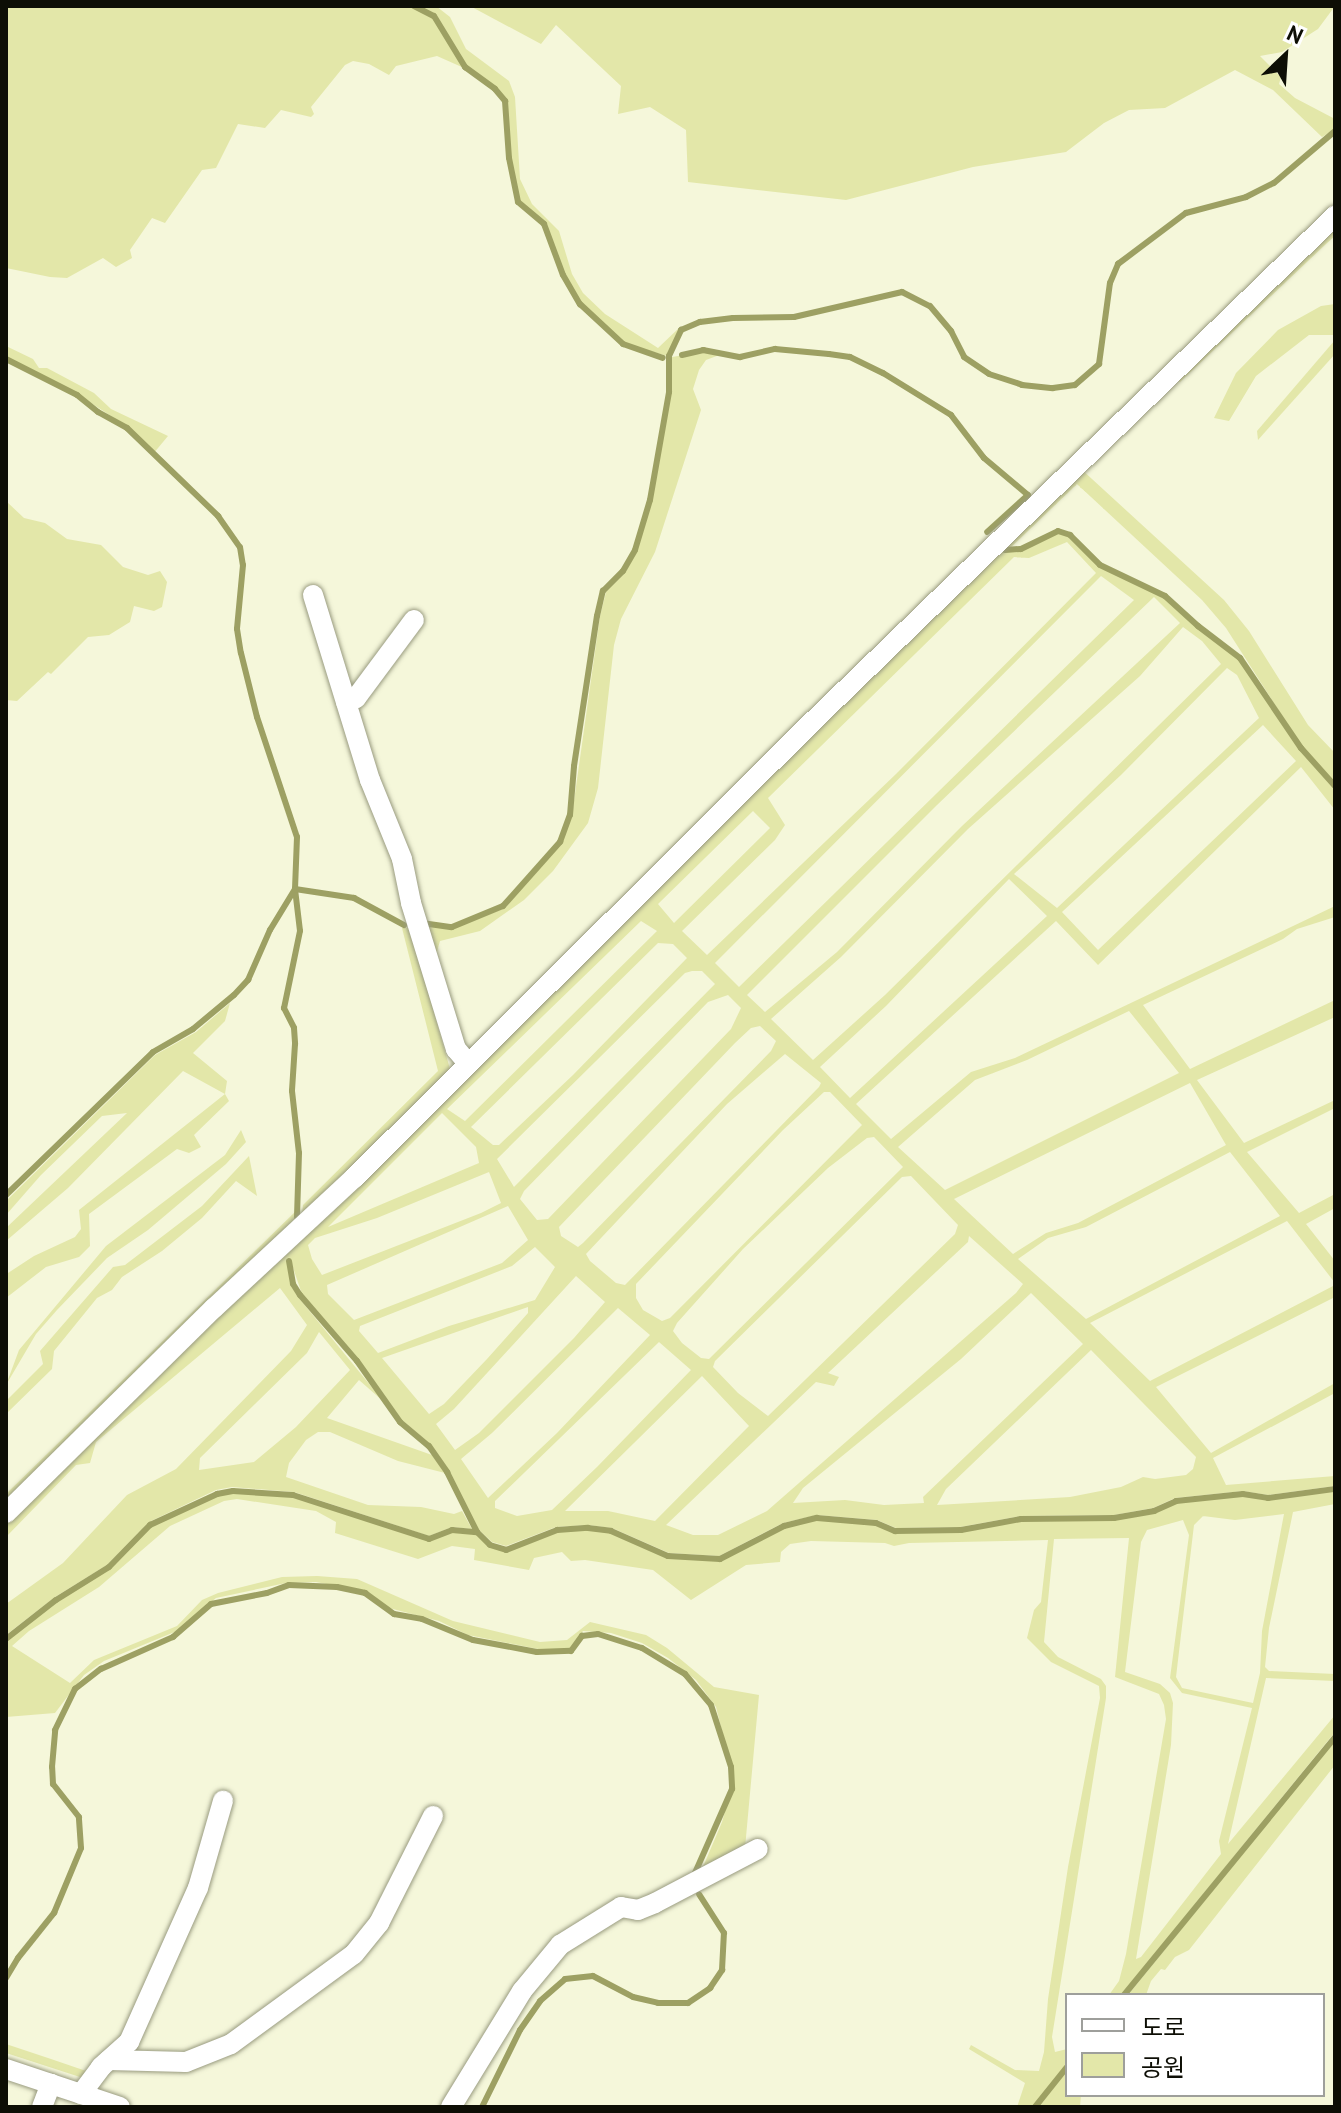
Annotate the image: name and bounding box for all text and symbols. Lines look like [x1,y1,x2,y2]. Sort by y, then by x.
north arrow [1245,16,1325,96]
text: N [1283,19,1308,50]
legend [1065,1993,1325,2097]
text: 도로 [1141,2012,1185,2043]
text: 공원 [1141,2052,1185,2083]

